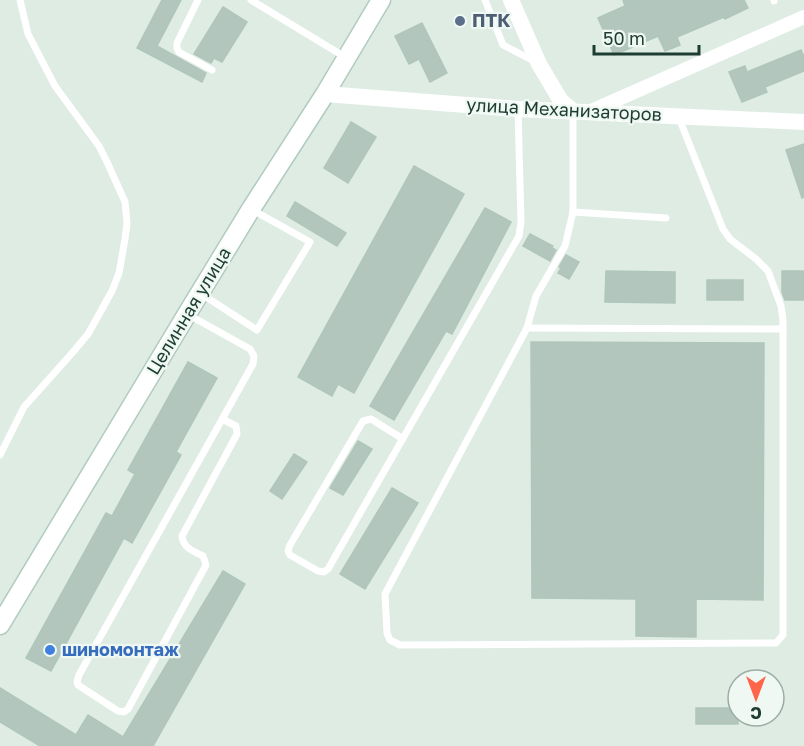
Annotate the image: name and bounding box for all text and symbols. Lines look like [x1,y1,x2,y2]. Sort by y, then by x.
place label: ПТК [472,9,510,31]
marker: ПТК [453,14,467,28]
scale bar [594,18,699,56]
text: 50 m [603,27,645,49]
street label: улица Механизаторов [466,93,662,125]
street label: Целинная улица [141,243,235,378]
place label: шиномонтаж [62,638,179,660]
marker: шиномонтаж [43,643,57,657]
north arrow [726,668,786,728]
text: С [750,703,762,723]

